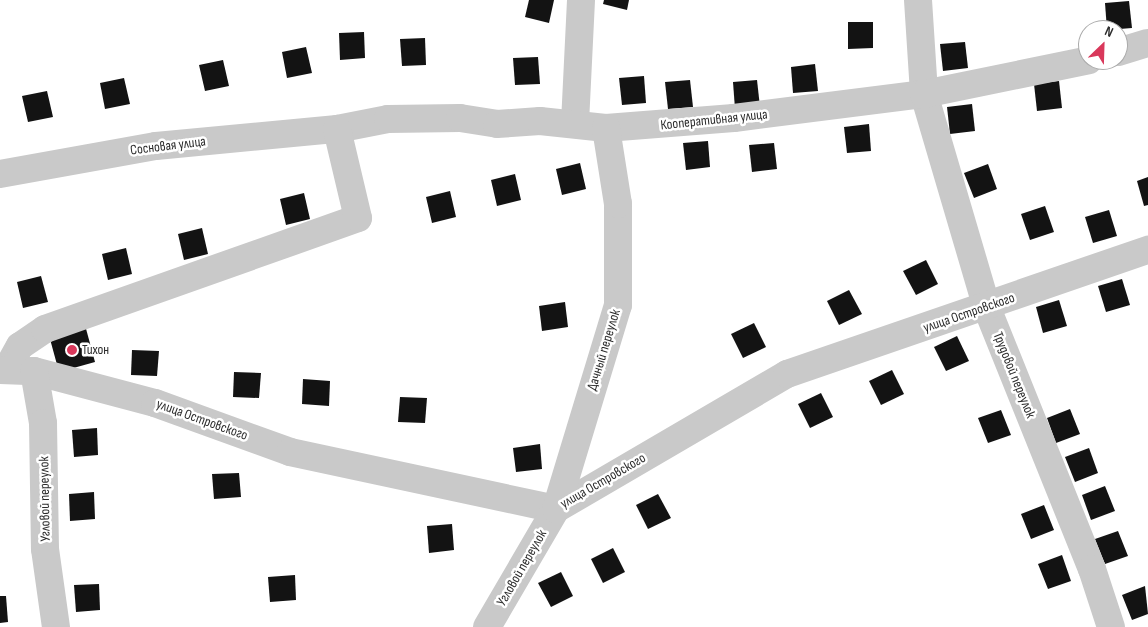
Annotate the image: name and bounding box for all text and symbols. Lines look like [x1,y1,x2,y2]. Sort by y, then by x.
north arrow [1078,20,1128,70]
text: N [1102,22,1116,41]
street label: Кооперативная улица [660,106,768,134]
street label: Сосновая улица [129,133,207,159]
street label: улица Островского [921,289,1017,337]
street label: Дачный переулок [584,307,624,393]
street label: Трудовой переулок [989,330,1039,420]
place label: Тихон [82,342,109,358]
marker: Тихон [66,344,78,356]
street label: улица Островского [154,396,250,444]
street label: улица Островского [557,450,649,512]
street label: Угловой переулок [36,456,54,542]
street label: Угловой переулок [493,527,551,609]

